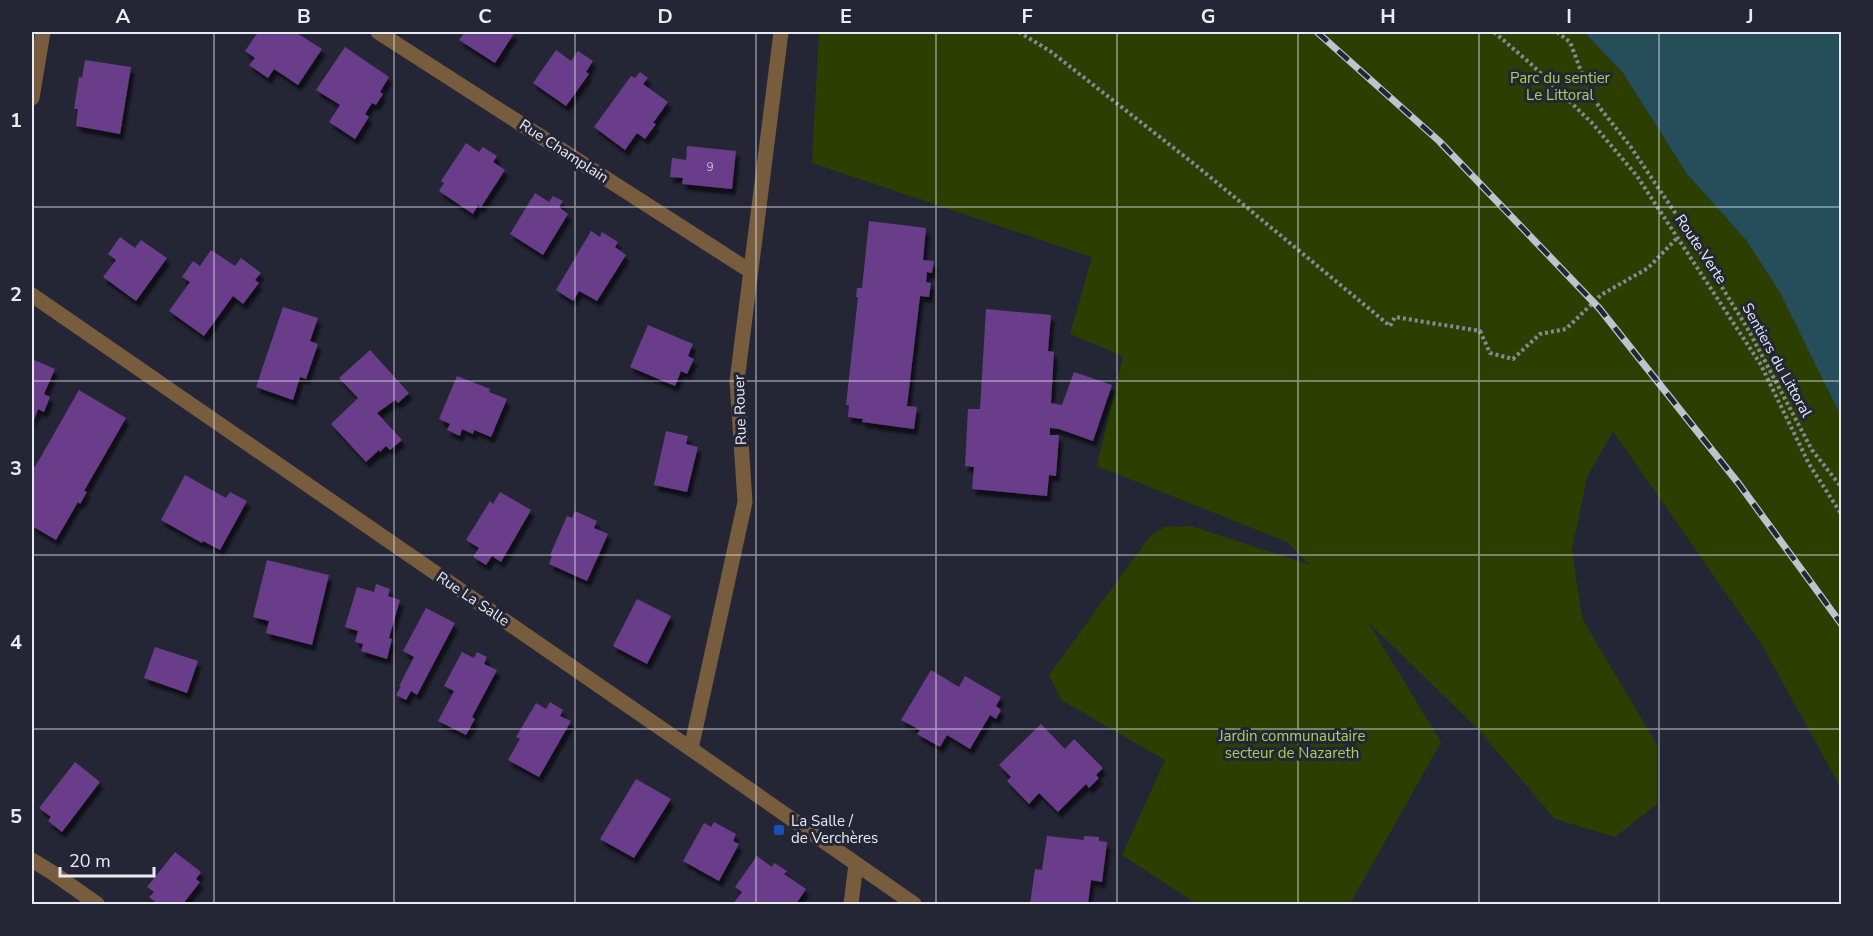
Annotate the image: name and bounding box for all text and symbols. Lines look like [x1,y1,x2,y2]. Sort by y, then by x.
text: A [116,3,131,30]
text: B [297,3,311,30]
text: C [478,3,492,30]
text: D [657,3,673,30]
text: E [840,3,852,30]
text: F [1021,3,1033,30]
text: G [1201,3,1215,30]
text: H [1380,3,1396,30]
text: I [1566,3,1572,30]
text: J [1745,3,1754,30]
park label: Parc du sentier Le Littoral [1510,68,1611,105]
text: 1 [10,107,22,134]
street label: Rue Champlain [515,115,613,187]
house number: 9 [706,159,714,175]
street label: Route Verte [1670,210,1732,288]
text: 2 [10,281,22,308]
street label: Sentiers du Littoral [1737,299,1817,421]
street label: Rue Rouer [729,374,751,445]
text: 3 [10,455,22,482]
street label: Rue La Salle [433,567,514,631]
text: 4 [10,629,22,656]
park label: Jardin communautaire secteur de Nazareth [1218,726,1365,763]
text: 5 [10,803,22,830]
place label: La Salle / de Verchères [791,811,878,848]
marker: La Salle / de Verchères [772,823,786,837]
scale bar [60,840,154,878]
text: 20 m [69,849,111,873]

